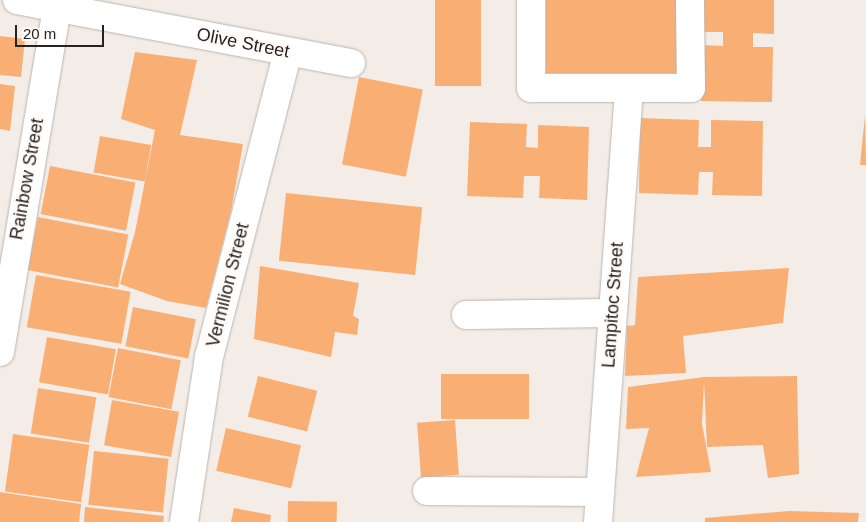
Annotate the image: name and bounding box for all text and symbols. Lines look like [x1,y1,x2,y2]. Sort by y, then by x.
scale bar [18,15,106,47]
street label: Olive Street [195,23,291,63]
text: 20 m [23,25,56,42]
street label: Rainbow Street [6,117,48,241]
street label: Vermilion Street [202,221,254,349]
street label: Lampitoc Street [598,241,628,369]

